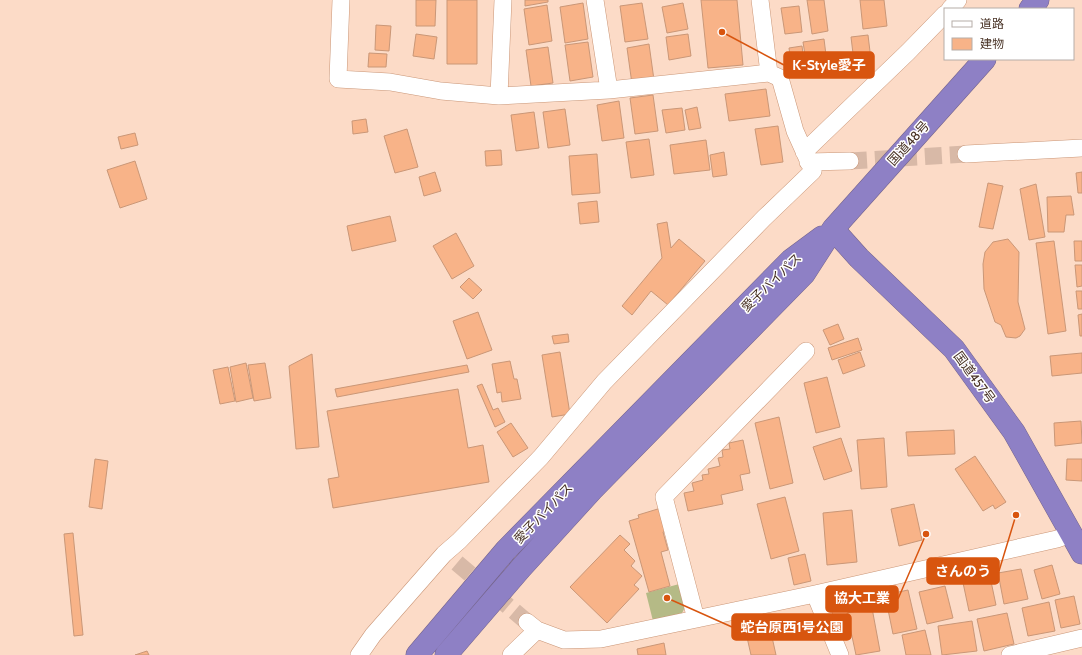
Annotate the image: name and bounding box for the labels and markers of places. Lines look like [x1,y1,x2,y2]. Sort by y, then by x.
callout: K-Style愛子 [784,52,874,78]
callout: さんのう [927,558,999,584]
callout: 協大工業 [826,586,898,612]
callout: 蛇台原西1号公園 [732,614,851,640]

